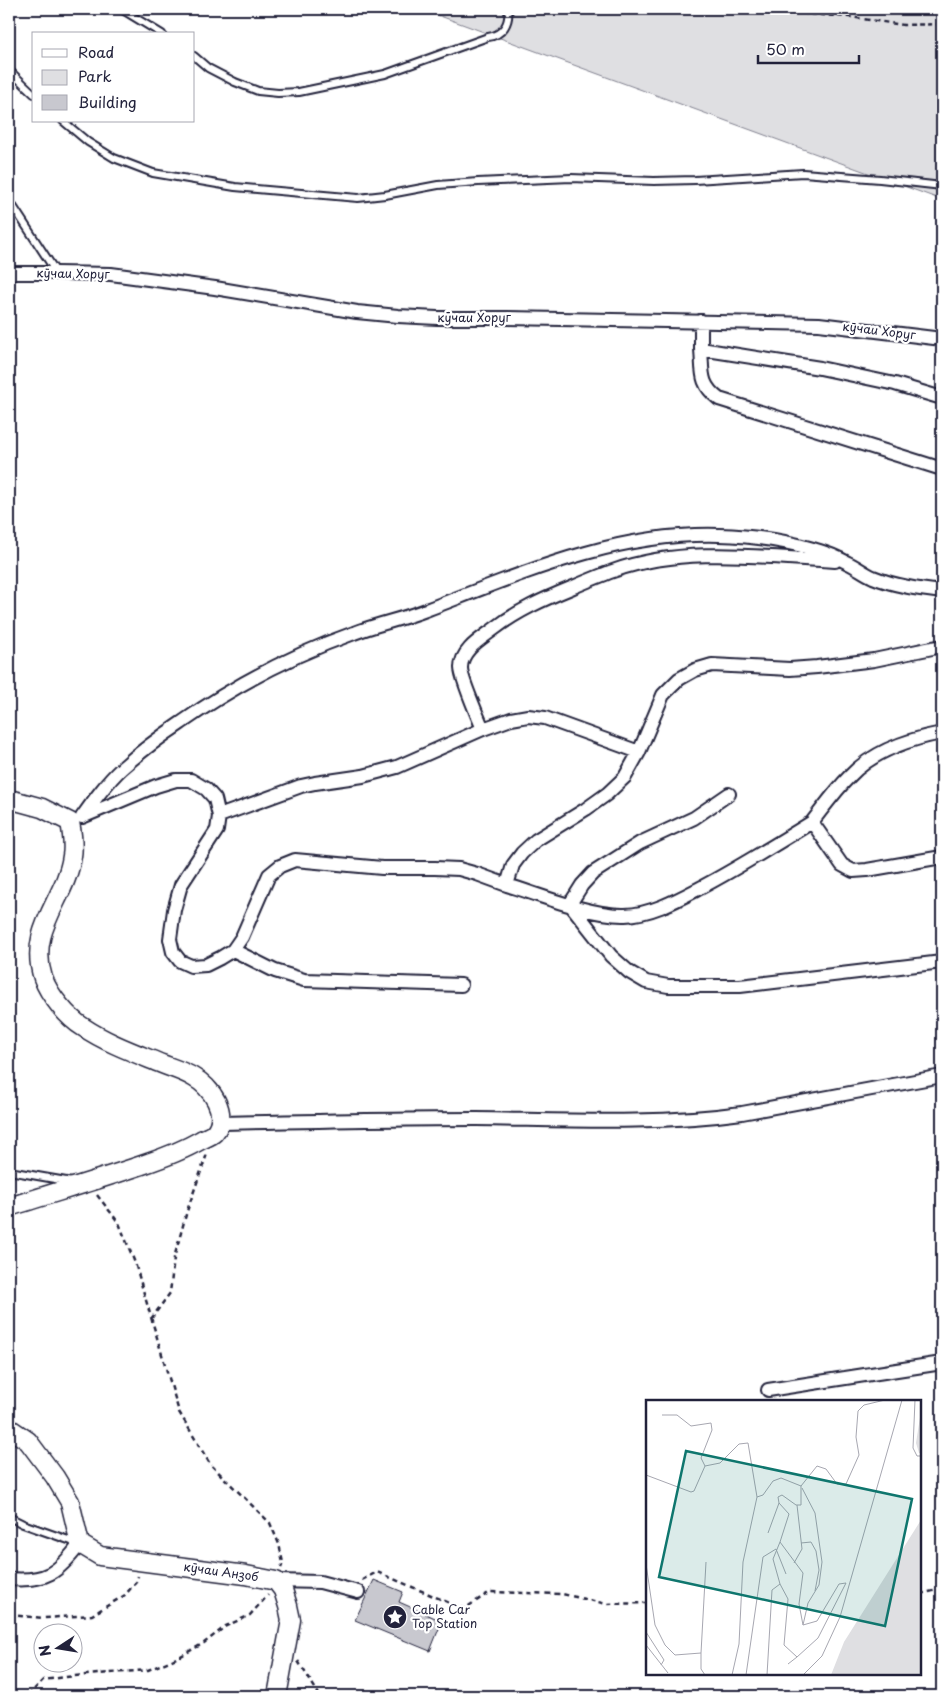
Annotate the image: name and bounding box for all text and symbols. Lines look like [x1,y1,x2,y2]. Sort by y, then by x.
legend [32,32,195,122]
scale bar [758,32,860,64]
text: 50 m [766,37,805,60]
text: Road [78,40,114,63]
text: Park [78,64,112,87]
text: Building [78,90,137,113]
street label: кӯчаи Хоруг [36,263,111,283]
street label: кӯчаи Хоруг [437,308,511,326]
street label: кӯчаи Хоруг [842,317,917,343]
inset map [646,1400,921,1675]
street label: кӯчаи Анзоб [183,1557,260,1585]
place label: Cable Car Top Station [412,1600,477,1632]
place icon: Cable Car Top Station [382,1604,408,1630]
north arrow [32,1622,82,1672]
text: N [33,1643,56,1658]

